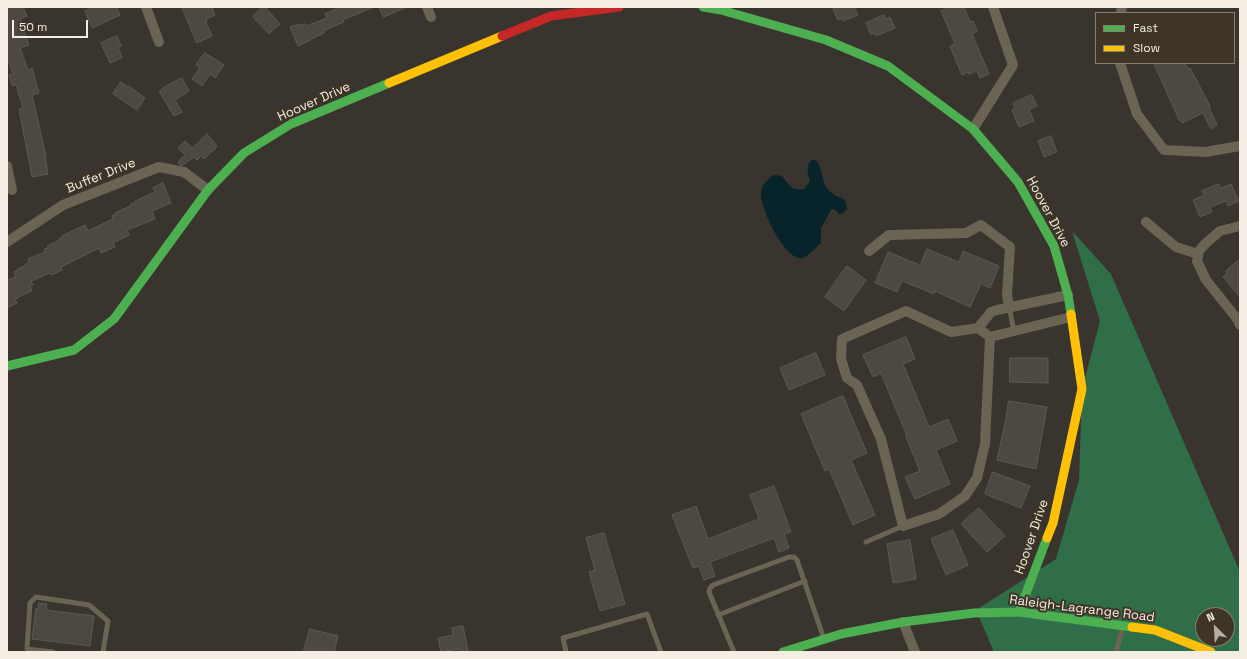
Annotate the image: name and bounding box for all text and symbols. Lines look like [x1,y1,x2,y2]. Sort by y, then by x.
scale bar [14,12,90,38]
legend [1095,12,1235,64]
text: 50 m [19,19,47,35]
text: Fast [1133,20,1158,36]
text: Slow [1133,40,1160,56]
street label: Hoover Drive [275,79,353,125]
street label: Buffer Drive [64,155,138,197]
street label: Hoover Drive [1023,174,1073,250]
street label: Hoover Drive [1012,498,1052,576]
street label: Raleigh-Lagrange Road [1009,592,1155,626]
north arrow [1195,607,1235,647]
text: N [1204,609,1217,625]

